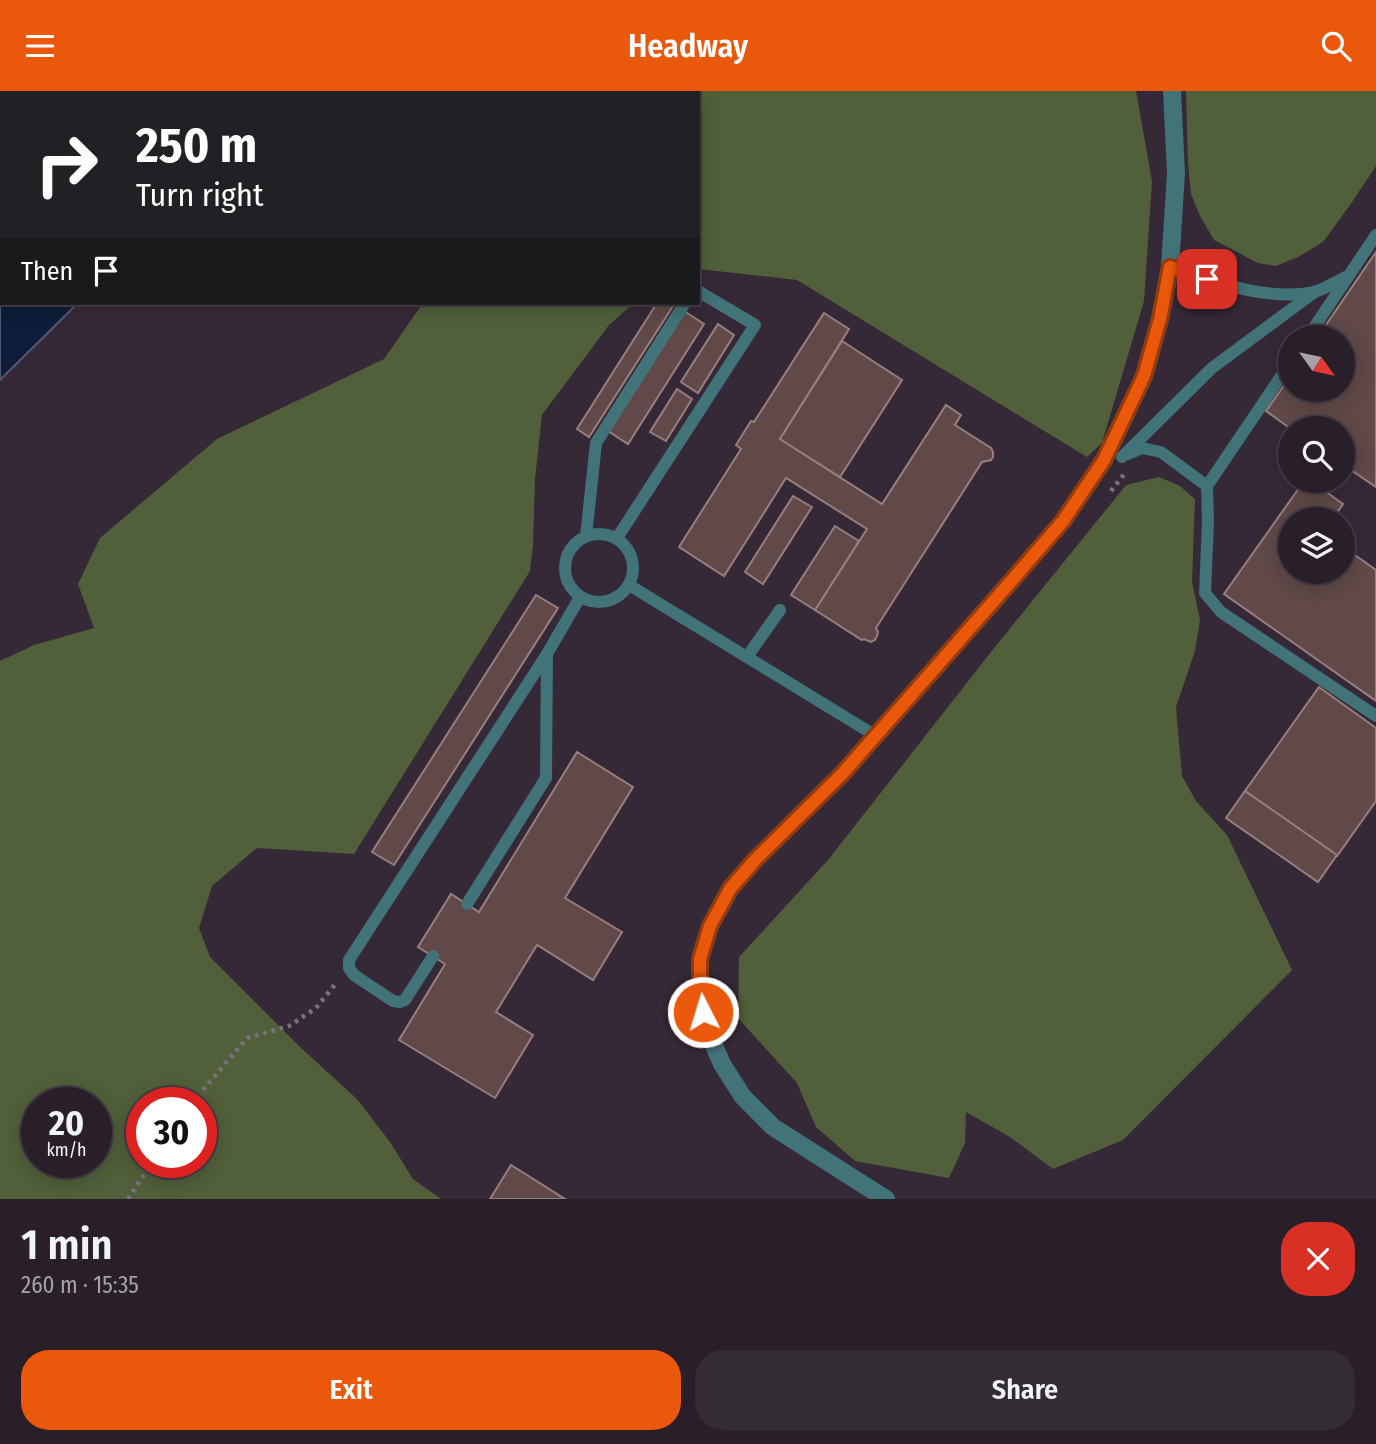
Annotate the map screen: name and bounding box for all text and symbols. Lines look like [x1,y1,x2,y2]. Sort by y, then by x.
icon: menu [21,27,59,65]
text: Headway [628,27,748,65]
icon: search [1317,27,1355,65]
text: 250 m [136,116,257,175]
icon: right [21,119,112,210]
text: Turn right [136,176,263,214]
pin [1177,249,1237,309]
icon: arrive [87,252,125,290]
text: Then [21,256,73,287]
icon: arrive [1188,260,1226,298]
north arrow [1278,325,1354,403]
map controls [1278,325,1355,584]
button: search [1278,416,1355,493]
button: layers [1278,507,1355,584]
position arrow [666,975,740,1049]
speed limit sign: 30 [126,1087,217,1178]
text: 20 [49,1102,84,1144]
text: km/h [46,1139,87,1161]
text: 1 min [21,1220,112,1270]
button: close [1281,1222,1355,1296]
text: 260 m · 15:35 [21,1271,139,1299]
button: Exit [21,1350,681,1430]
button: Share [695,1350,1355,1430]

